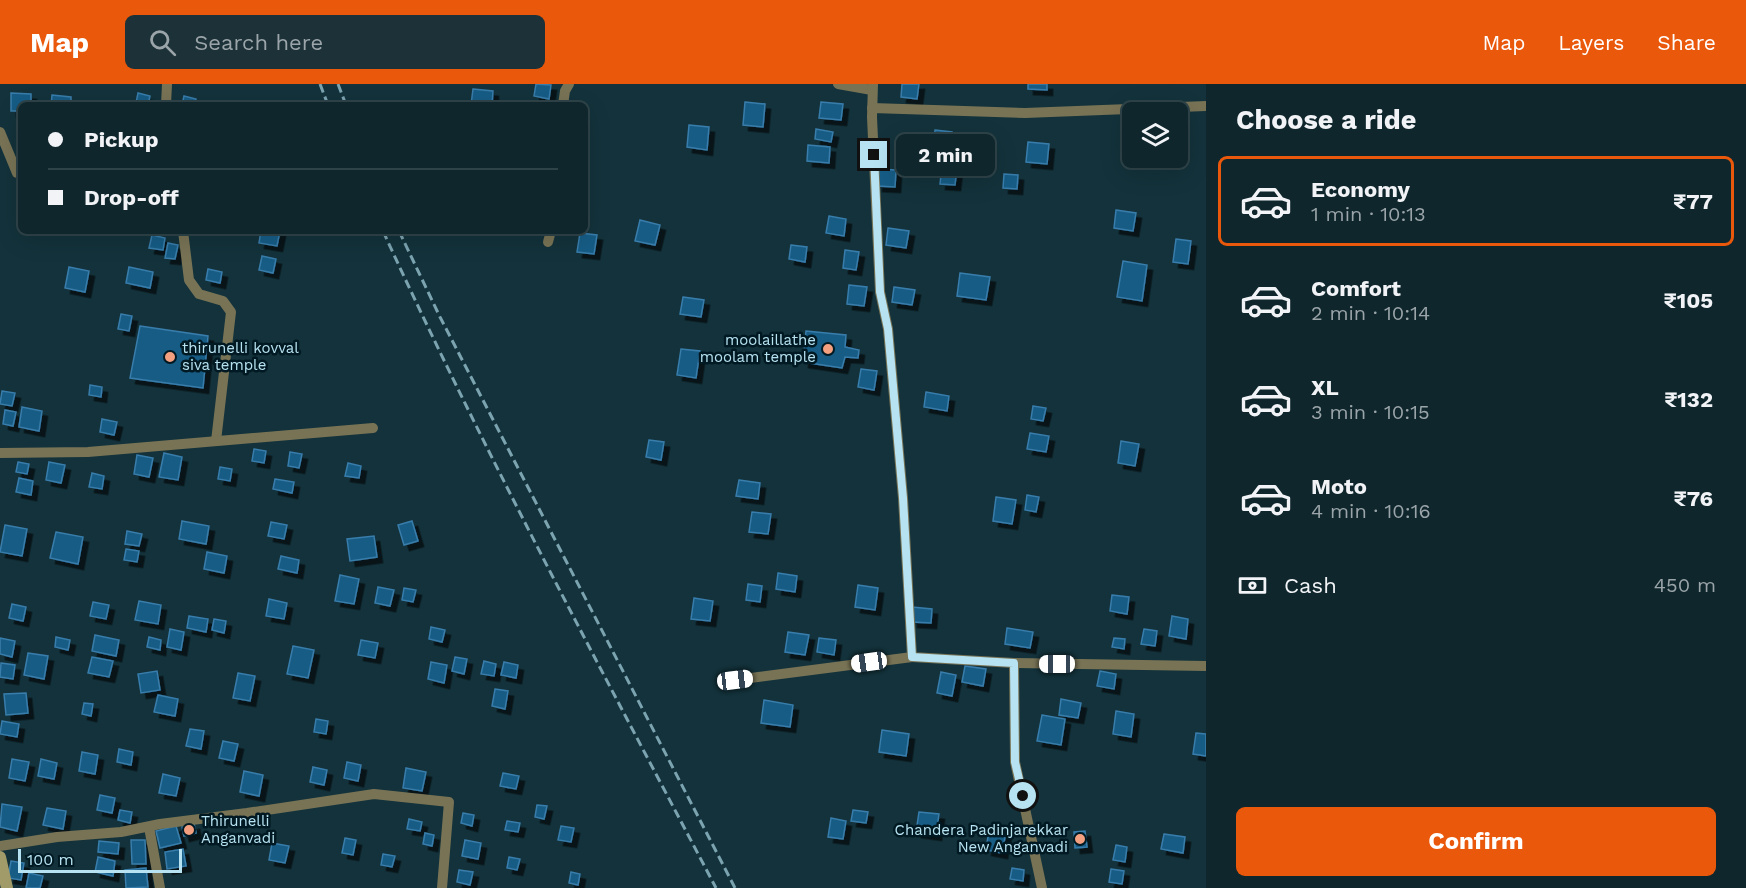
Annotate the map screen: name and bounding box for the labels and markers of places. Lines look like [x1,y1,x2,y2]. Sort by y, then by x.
place label: moolaillathe moolam temple [700,331,816,366]
place label: thirunelli kovval siva temple [182,339,299,374]
marker: moolaillathe moolam temple [821,342,835,356]
marker: thirunelli kovval siva temple [163,350,177,364]
place label: Thirunelli Anganvadi [201,812,275,847]
place label: Chandera Padinjarekkar New Anganvadi [895,821,1068,856]
marker: Thirunelli Anganvadi [182,823,196,837]
marker: Chandera Padinjarekkar New Anganvadi [1073,832,1087,846]

